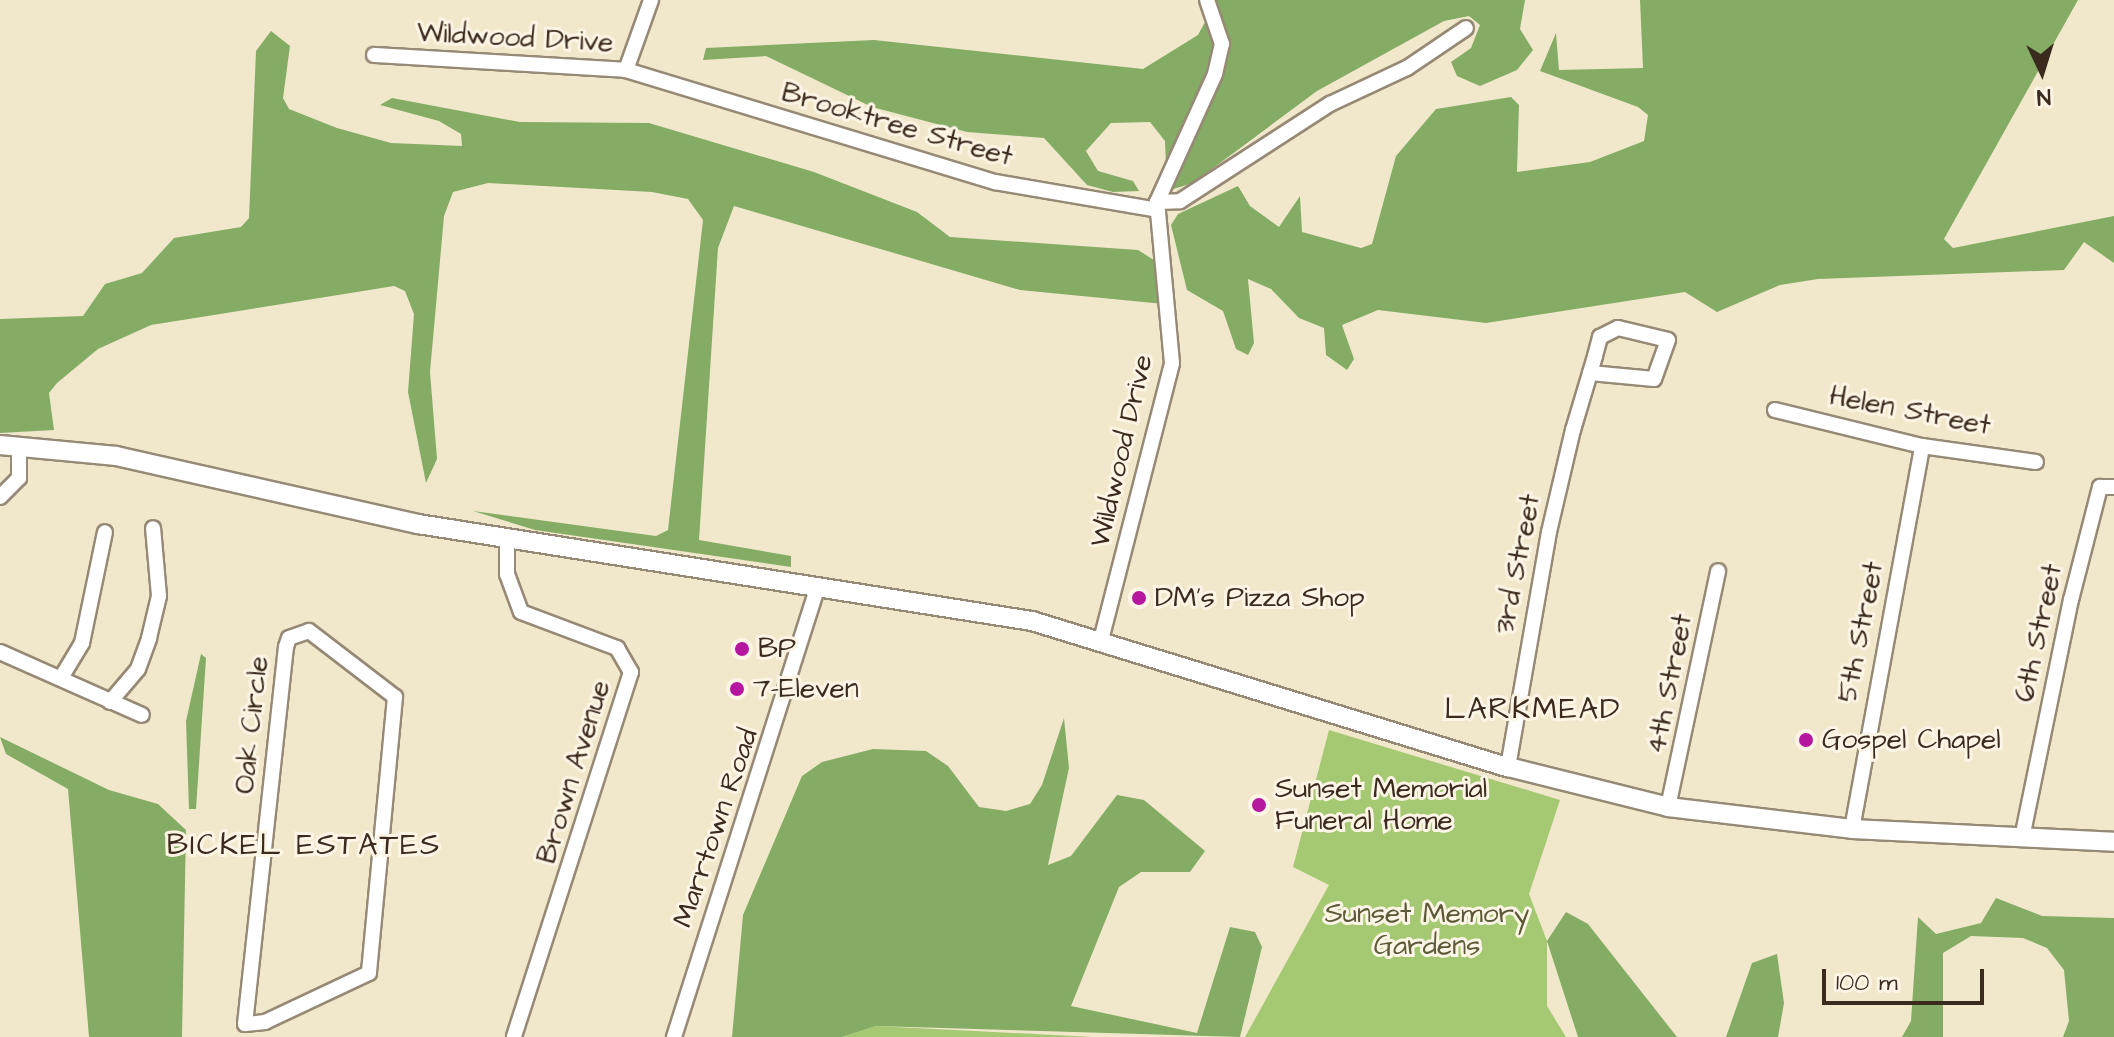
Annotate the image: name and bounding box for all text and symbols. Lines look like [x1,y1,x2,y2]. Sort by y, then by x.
street label: Wildwood Drive [416,16,614,60]
north arrow [2002,32,2082,112]
street label: Brooktree Street [778,76,1016,174]
text: N [2036,80,2052,112]
street label: Wildwood Drive [1084,351,1160,551]
street label: Helen Street [1827,379,1993,443]
street label: 3rd Street [1488,491,1548,637]
street label: 5th Street [1831,559,1891,705]
street label: 6th Street [2008,561,2070,705]
place label: DM's Pizza Shop [1155,581,1365,615]
marker: DM's Pizza Shop [1130,589,1148,607]
street label: 4th Street [1640,611,1700,757]
place label: BP [758,632,796,666]
marker: BP [733,640,751,658]
street label: Oak Circle [228,655,276,795]
place label: 7-Eleven [753,672,859,706]
street label: Brown Avenue [530,676,618,868]
marker: 7-Eleven [728,680,746,698]
district label: LARKMEAD [1445,691,1621,727]
place label: Gospel Chapel [1822,723,2001,757]
street label: Marrtown Road [666,724,766,932]
marker: Gospel Chapel [1797,731,1815,749]
place label: Sunset Memorial Funeral Home [1275,772,1487,838]
marker: Sunset Memorial Funeral Home [1250,796,1268,814]
district label: BICKEL ESTATES [167,827,441,863]
park label: Sunset Memory Gardens [1325,897,1529,963]
scale bar [1826,953,1988,1003]
text: 100 m [1836,966,1898,1000]

